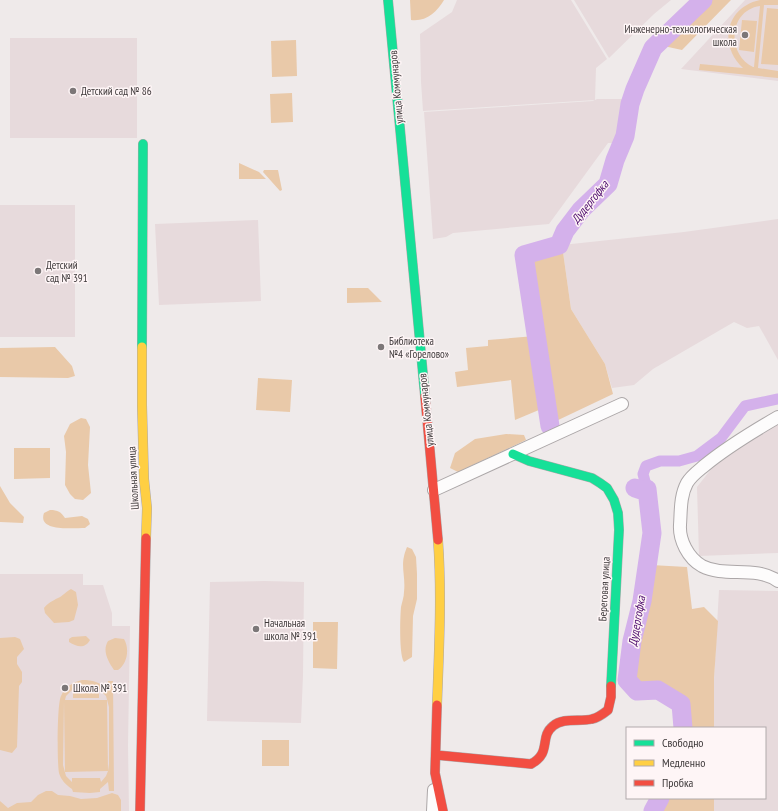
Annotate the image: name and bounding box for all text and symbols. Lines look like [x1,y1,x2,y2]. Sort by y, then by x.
place label: Инженерно-технологическая школа [624,22,737,49]
marker: Инженерно-технологическая школа [740,30,750,40]
street label: улица Коммунаров [386,49,406,124]
place label: Детский сад № 86 [81,84,152,98]
marker: Детский сад № 86 [68,86,78,96]
water label: Дудергофка [567,176,612,227]
place label: Детский сад № 391 [46,258,88,285]
marker: Детский сад № 391 [33,266,43,276]
place label: Библиотека №4 «Горелово» [389,334,449,361]
marker: Библиотека №4 «Горелово» [376,342,386,352]
street label: улица Коммунаров [415,372,437,447]
street label: Школьная улица [124,446,142,510]
street label: Береговая улица [595,556,613,622]
water label: Дудергофка [625,593,649,648]
place label: Начальная школа № 391 [264,616,317,643]
marker: Начальная школа № 391 [251,624,261,634]
place label: Школа № 391 [73,681,127,695]
marker: Школа № 391 [60,683,70,693]
legend [626,727,766,799]
text: Свободно [662,735,704,750]
text: Медленно [662,755,705,770]
text: Пробка [662,775,694,790]

